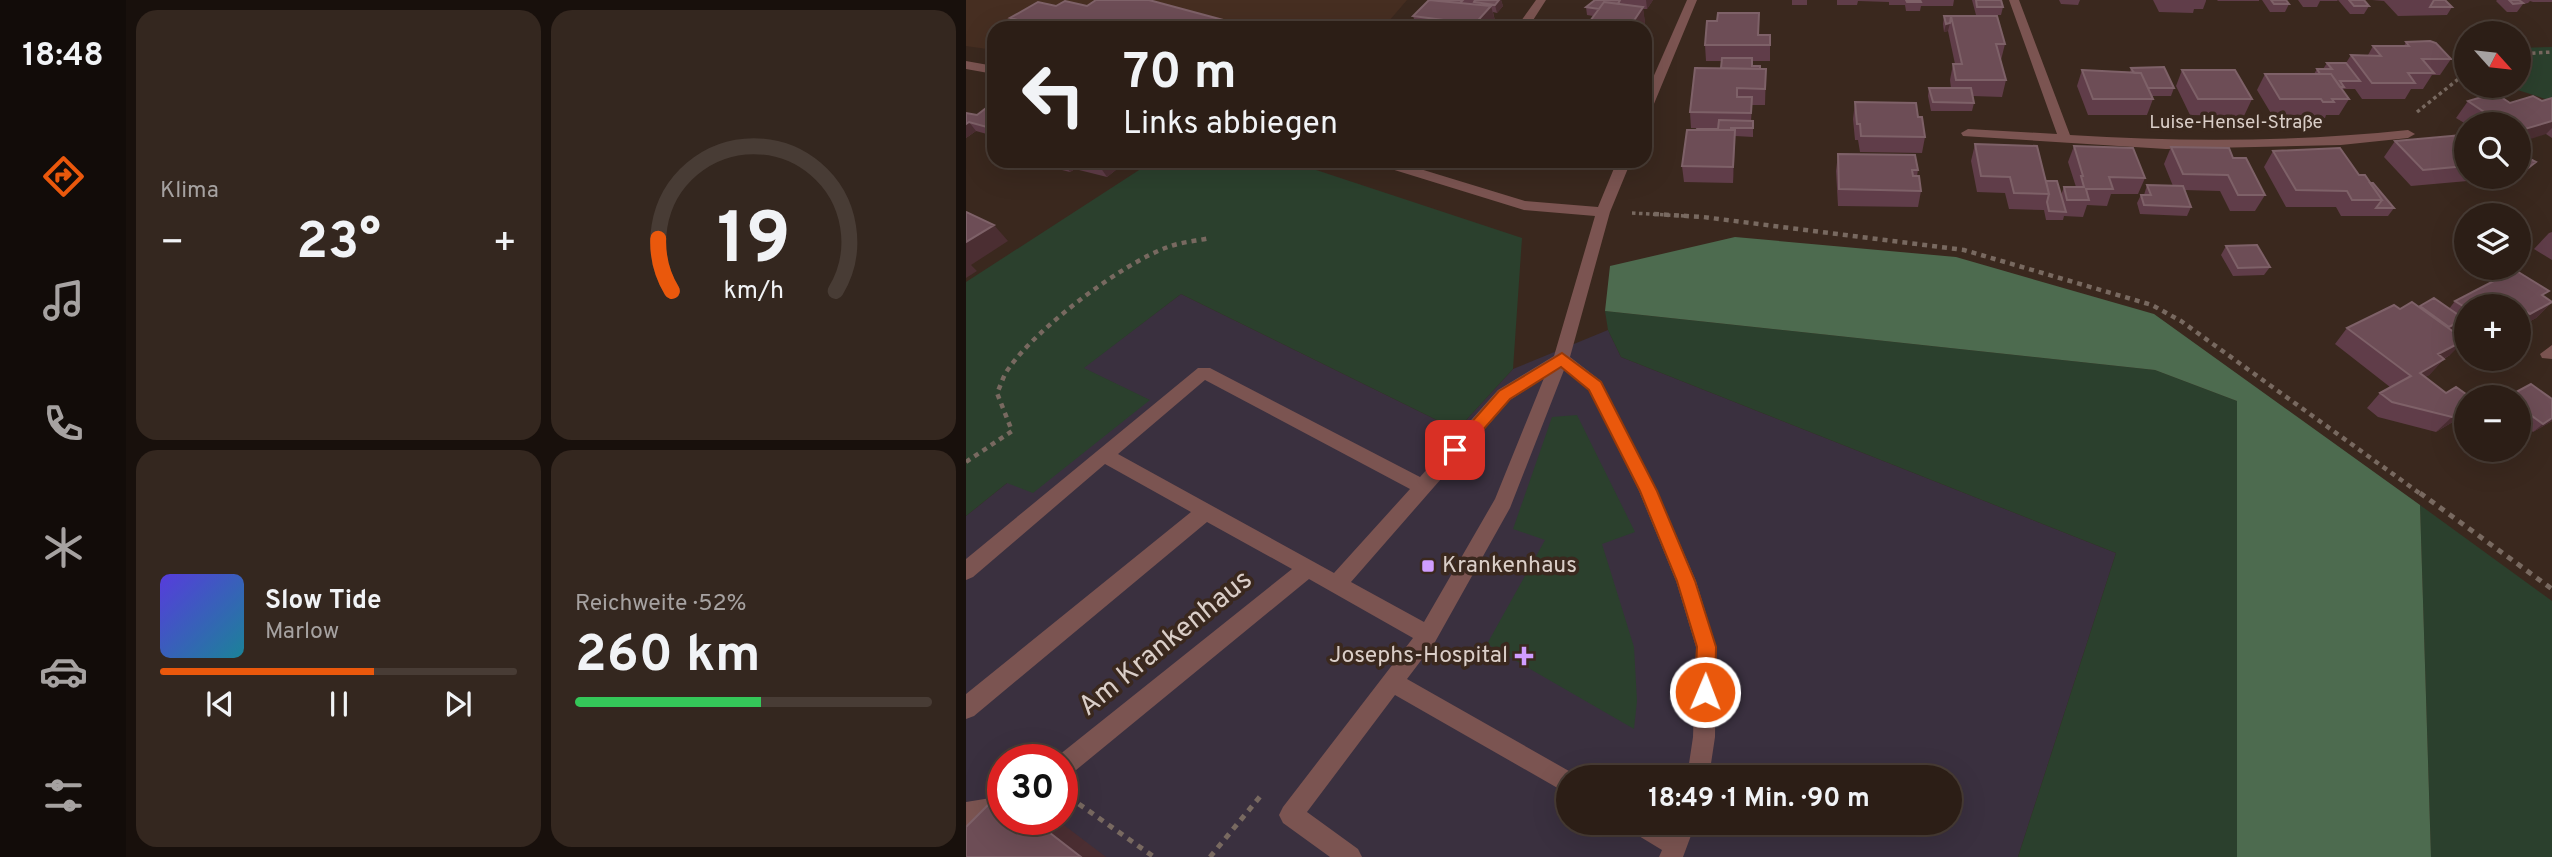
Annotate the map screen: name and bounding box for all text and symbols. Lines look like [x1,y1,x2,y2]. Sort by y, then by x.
north arrow [2454,21,2530,98]
map controls [2454,21,2531,462]
text: 18:48 [22,37,104,77]
text: 70 m [1123,44,1237,106]
icon: left [1008,49,1099,140]
text: Links abbiegen [1123,105,1338,145]
street label: Luise-Hensel-Straße [2149,111,2323,135]
button: search [2454,112,2531,189]
icon: directions [39,152,88,201]
text: Klima [160,177,219,206]
text: 19 [717,197,790,289]
button: layers [2454,203,2531,280]
text: 23° [296,211,381,277]
text: − [160,220,185,269]
text: + [492,220,517,269]
icon: music [39,276,88,325]
text: km/h [723,276,784,308]
button: + [2454,294,2531,371]
button: − [2454,385,2531,462]
icon: phone [39,399,88,448]
pin [1425,420,1485,480]
icon: arrive [1436,431,1474,469]
icon: climate [39,523,88,572]
place label: Krankenhaus [1442,552,1577,581]
marker: Krankenhaus [1420,558,1436,574]
street label: Am Krankenhaus [1072,563,1260,725]
text: Slow Tide [265,585,382,618]
text: Reichweite · 52% [575,590,747,619]
text: Marlow [265,618,339,647]
text: 260 km [575,624,761,690]
place label: Josephs-Hospital [1329,642,1508,671]
marker: Josephs-Hospital [1514,646,1534,666]
icon: car [39,647,88,696]
position arrow [1668,655,1742,729]
icon: previous [201,685,239,723]
icon: pause [320,685,358,723]
icon: next [439,685,477,723]
speed limit sign: 30 [987,744,1078,835]
icon: filters [39,771,88,820]
text: 18:49 · 1 Min. · 90 m [1648,783,1870,816]

